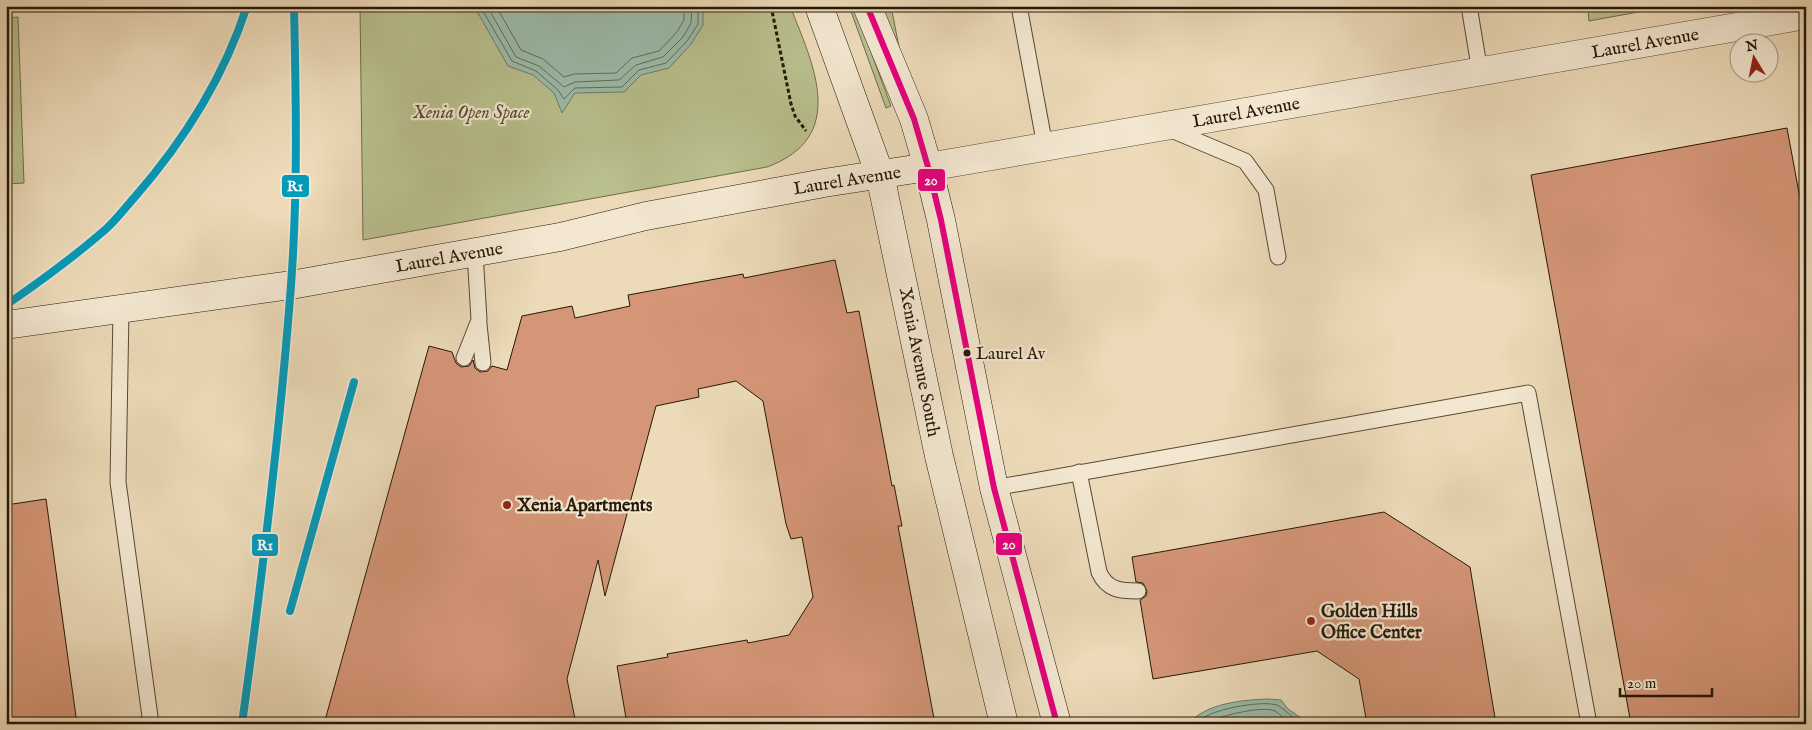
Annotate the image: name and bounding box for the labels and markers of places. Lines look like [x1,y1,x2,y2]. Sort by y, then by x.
place label: Laurel Av [976,344,1046,365]
marker: Laurel Av [962,348,972,358]
place label: Xenia Apartments [516,495,653,518]
marker: Xenia Apartments [501,499,513,511]
place label: Golden Hills Office Center [1321,601,1422,645]
marker: Golden Hills Office Center [1305,615,1317,627]

